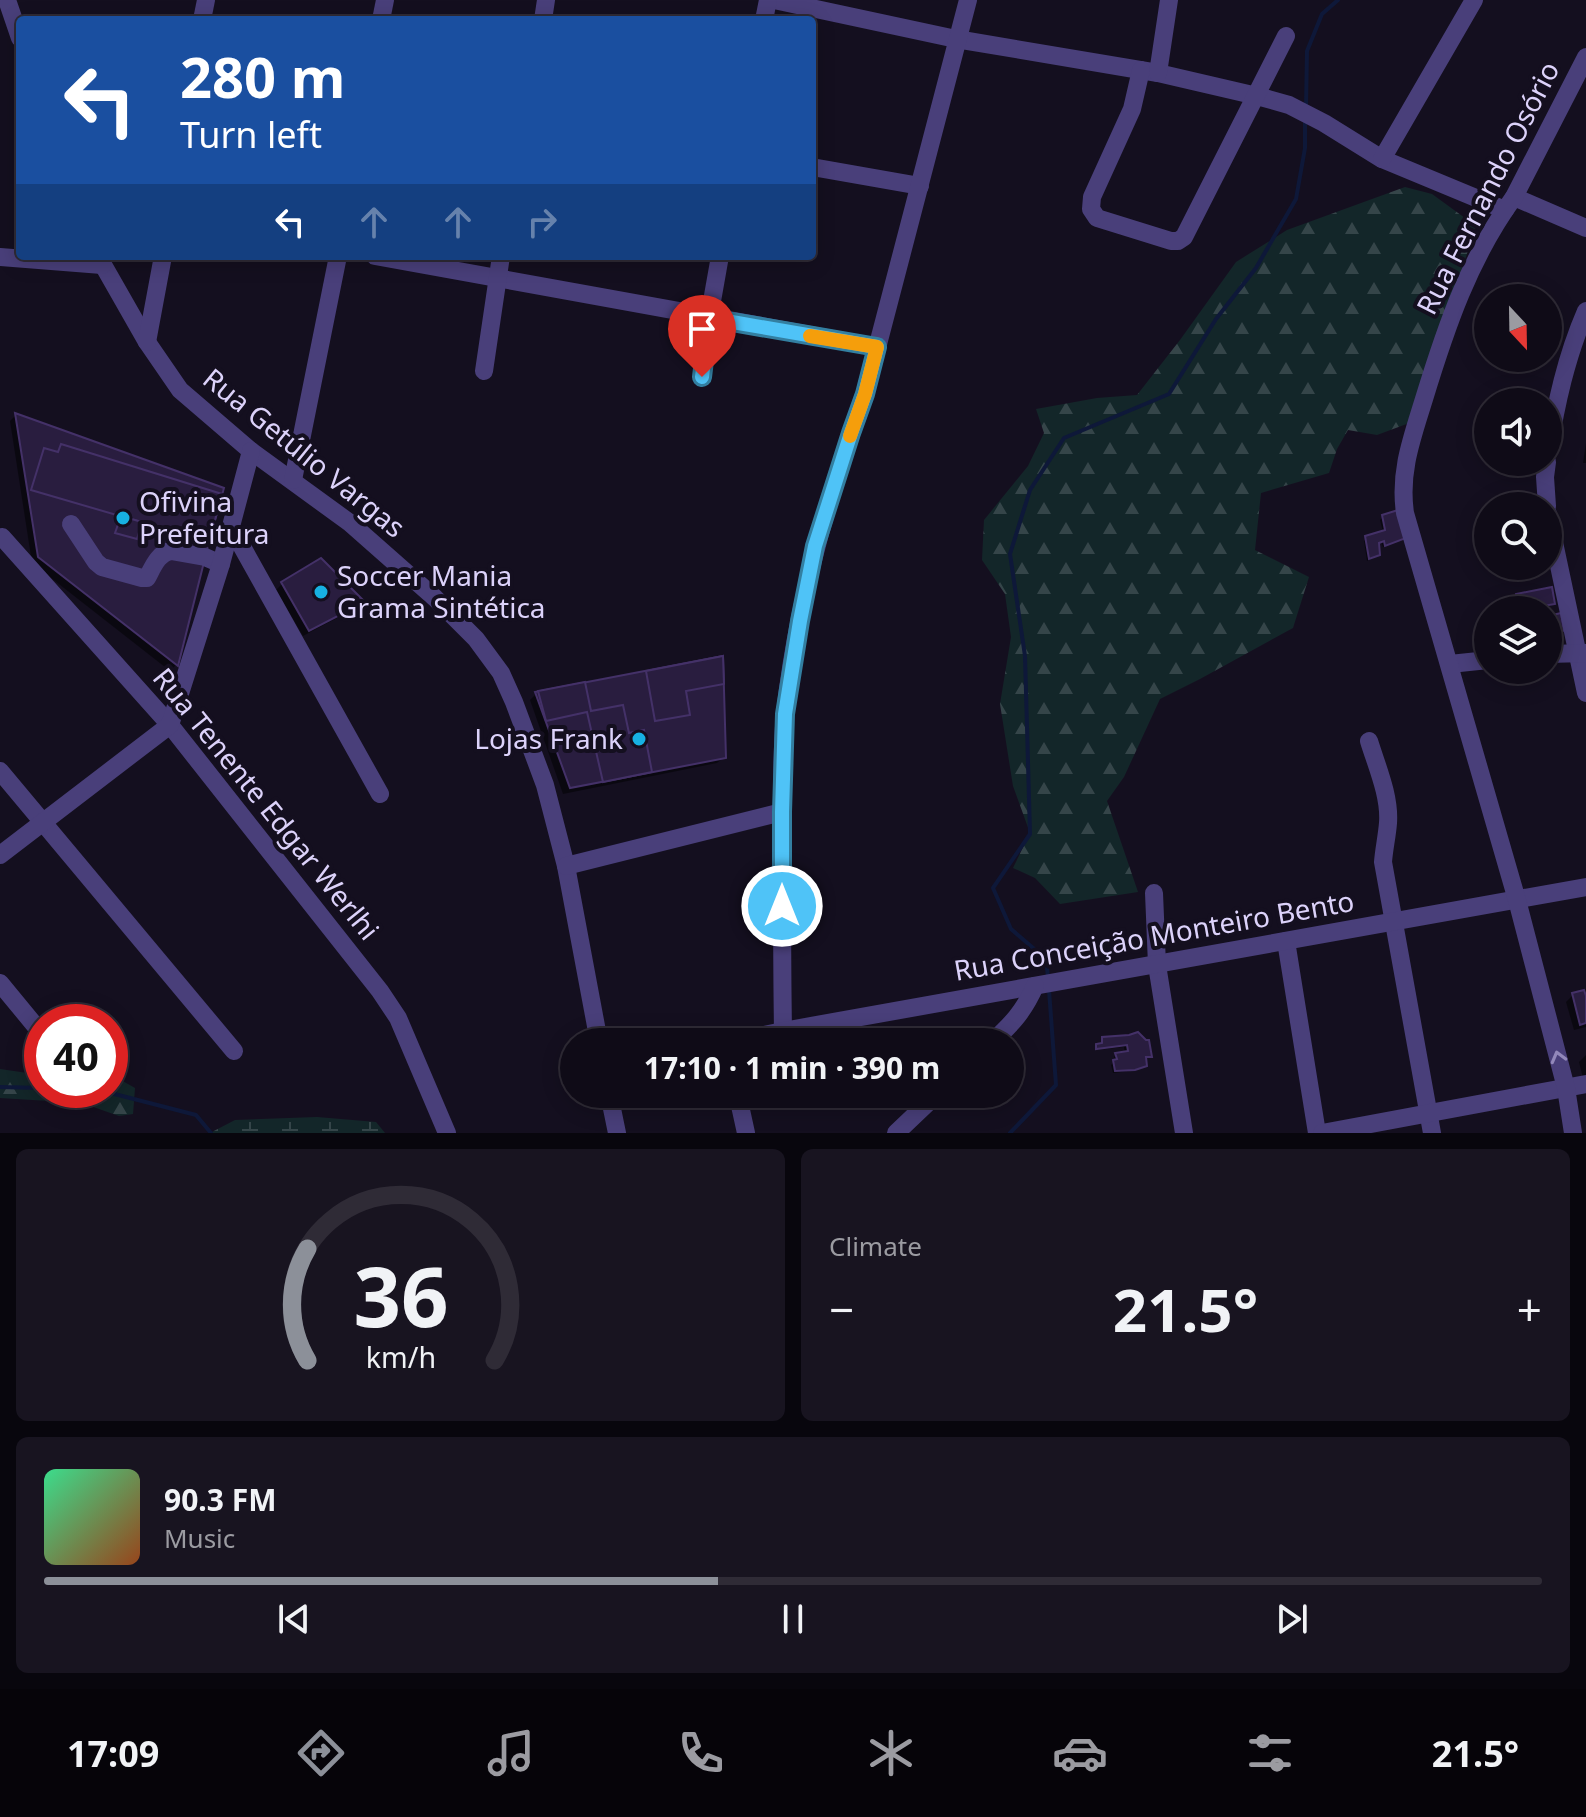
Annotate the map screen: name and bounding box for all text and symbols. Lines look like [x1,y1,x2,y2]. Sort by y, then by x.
text: 280 m [180,38,345,114]
icon: left [48,48,152,152]
street label: Rua Fernando Osório [1407,54,1567,321]
text: Turn left [180,110,322,159]
icon: left [268,200,312,244]
icon: ahead [352,200,396,244]
icon: ahead [436,200,480,244]
icon: right [520,200,564,244]
north arrow [1474,284,1562,372]
map controls [1474,284,1562,684]
pin [668,295,736,377]
icon: arrive [680,307,724,351]
street label: Rua Getúlio Vargas [196,359,414,546]
button: sound [1474,388,1562,476]
place label: Ofivina Prefeitura [139,482,270,552]
button: search [1474,492,1562,580]
marker: Ofivina Prefeitura [114,509,132,527]
place label: Soccer Mania Grama Sintética [337,556,546,626]
marker: Soccer Mania Grama Sintética [312,583,330,601]
button: layers [1474,596,1562,684]
street label: Rua Tenente Edgar Werlhi [145,659,388,947]
place label: Lojas Frank [474,719,623,757]
marker: Lojas Frank [630,730,648,748]
position arrow [740,864,824,948]
street label: Rua Conceição Monteiro Bento [951,881,1357,989]
speed limit sign: 40 [24,1004,128,1108]
text: 17:10 · 1 min · 390 m [644,1047,940,1088]
one-way arrow [1550,1050,1567,1064]
text: Climate [829,1228,922,1264]
text: 36 [353,1238,448,1351]
text: 21.5° [1113,1268,1258,1350]
text: − [829,1279,854,1339]
text: + [1517,1279,1542,1339]
text: km/h [365,1337,436,1376]
text: 90.3 FM [164,1479,276,1520]
text: Music [164,1520,235,1556]
icon: previous [272,1597,316,1641]
icon: pause [771,1597,815,1641]
icon: next [1270,1597,1314,1641]
icon: directions [293,1725,349,1781]
icon: music [483,1725,539,1781]
icon: phone [673,1725,729,1781]
icon: climate [863,1725,919,1781]
icon: car [1052,1725,1108,1781]
icon: filters [1242,1725,1298,1781]
text: 17:09 [67,1729,159,1778]
text: 21.5° [1432,1729,1519,1778]

